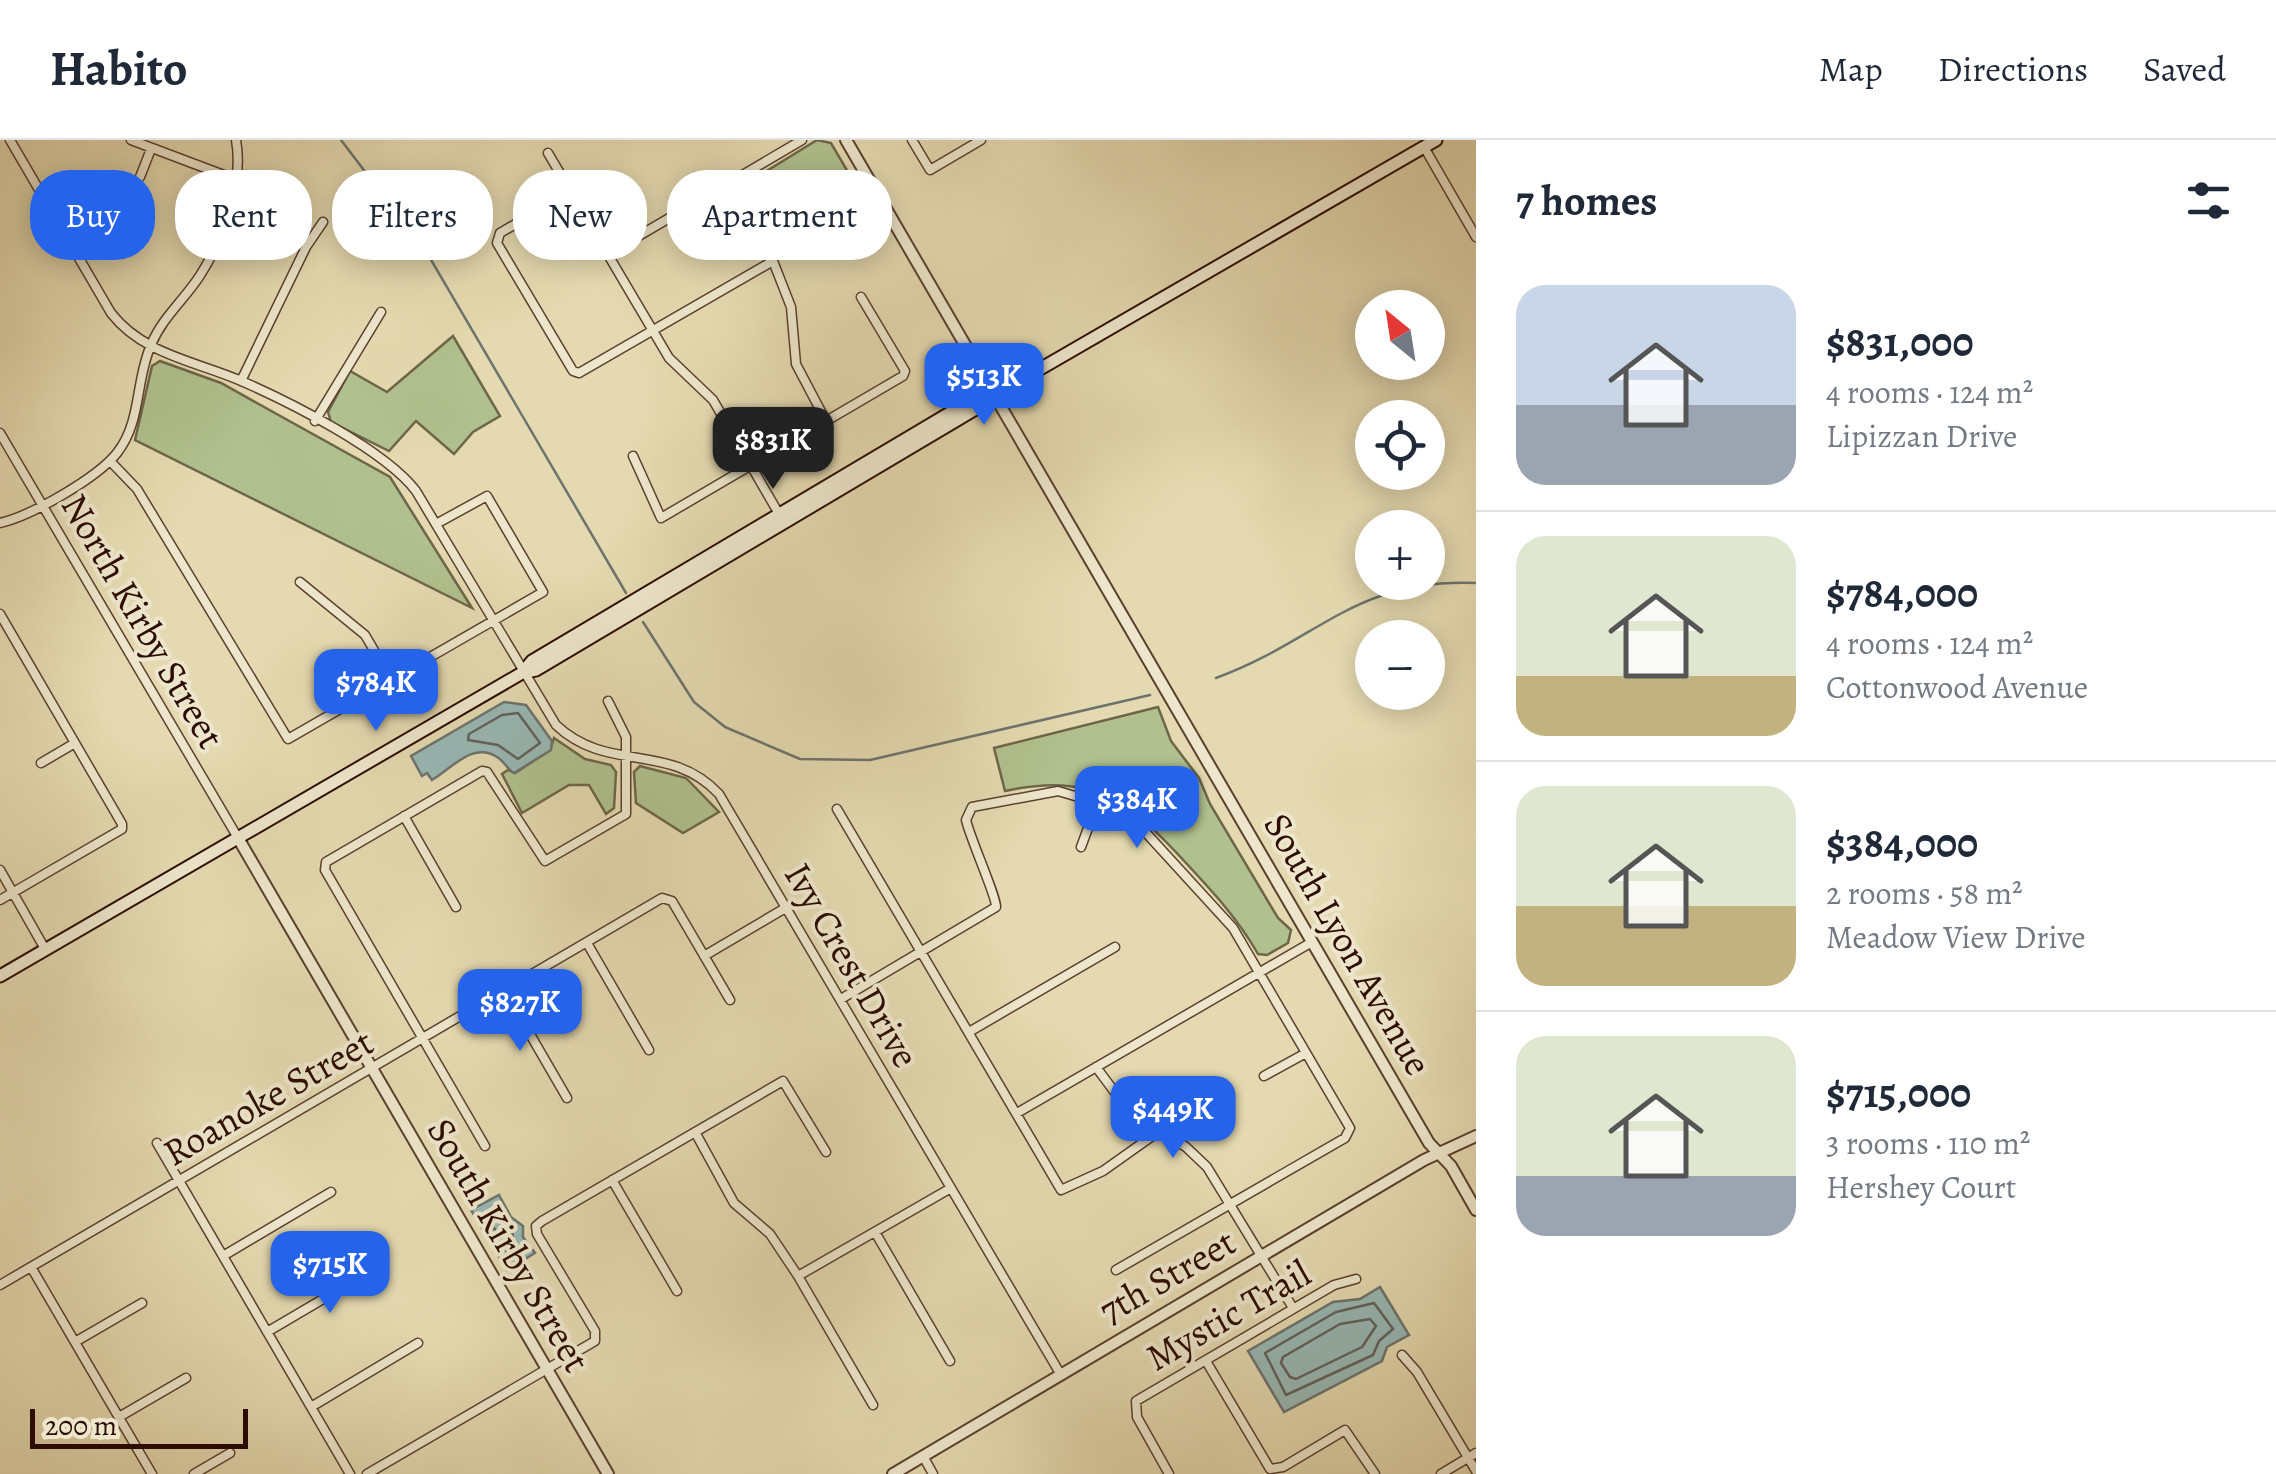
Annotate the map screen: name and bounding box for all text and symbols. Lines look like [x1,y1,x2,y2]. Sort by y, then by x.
text: Habito [50,36,188,102]
text: Map [1819,45,1883,93]
text: Directions [1938,45,2088,93]
text: Saved [2143,45,2226,93]
chip: Buy [30,170,155,260]
chip: Rent [175,170,312,260]
chip: Filters [332,170,493,260]
chip: New [513,170,647,260]
chip: Apartment [667,170,892,260]
text: 7 homes [1516,172,1657,229]
icon: filters [2181,173,2236,228]
north arrow [1355,290,1445,380]
map controls [1355,290,1445,710]
text: $831,000 [1826,313,1974,370]
icon: home [1596,325,1716,445]
pin: $513K [914,343,1054,428]
text: $513K [947,353,1021,397]
text: 4 rooms · 124 m² [1826,370,2033,414]
button: locate [1355,400,1445,490]
pin: $831K [703,407,843,492]
text: Lipizzan Drive [1826,414,2017,458]
text: $831K [735,417,811,461]
street label: North Kirby Street [49,484,237,758]
button: + [1355,510,1445,600]
text: $784,000 [1826,564,1978,621]
icon: home [1596,576,1716,696]
button: − [1355,620,1445,710]
text: 4 rooms · 124 m² [1826,621,2033,665]
pin: $784K [306,649,446,734]
text: $784K [336,659,416,703]
text: Cottonwood Avenue [1826,665,2088,709]
pin: $384K [1067,766,1207,851]
text: $384K [1097,776,1177,820]
street label: South Lyon Avenue [1252,803,1444,1085]
text: $384,000 [1826,814,1978,871]
icon: home [1596,826,1716,946]
street label: Ivy Crest Drive [772,853,932,1077]
text: 2 rooms · 58 m² [1826,871,2023,915]
text: Meadow View Drive [1826,915,2086,959]
pin: $827K [450,969,590,1054]
text: $827K [480,979,560,1023]
street label: Roanoke Street [153,1016,383,1178]
text: $715,000 [1826,1064,1971,1121]
pin: $449K [1103,1076,1243,1161]
icon: home [1596,1076,1716,1196]
text: $449K [1133,1086,1213,1130]
street label: South Kirby Street [415,1109,603,1381]
text: 3 rooms · 110 m² [1826,1121,2030,1165]
text: Hershey Court [1826,1165,2016,1209]
street label: 7th Street [1089,1216,1245,1336]
pin: $715K [260,1231,400,1316]
text: $715K [293,1241,367,1285]
street label: Mystic Trail [1136,1247,1320,1383]
scale bar [30,1404,248,1448]
text: 200 m [45,1407,117,1445]

